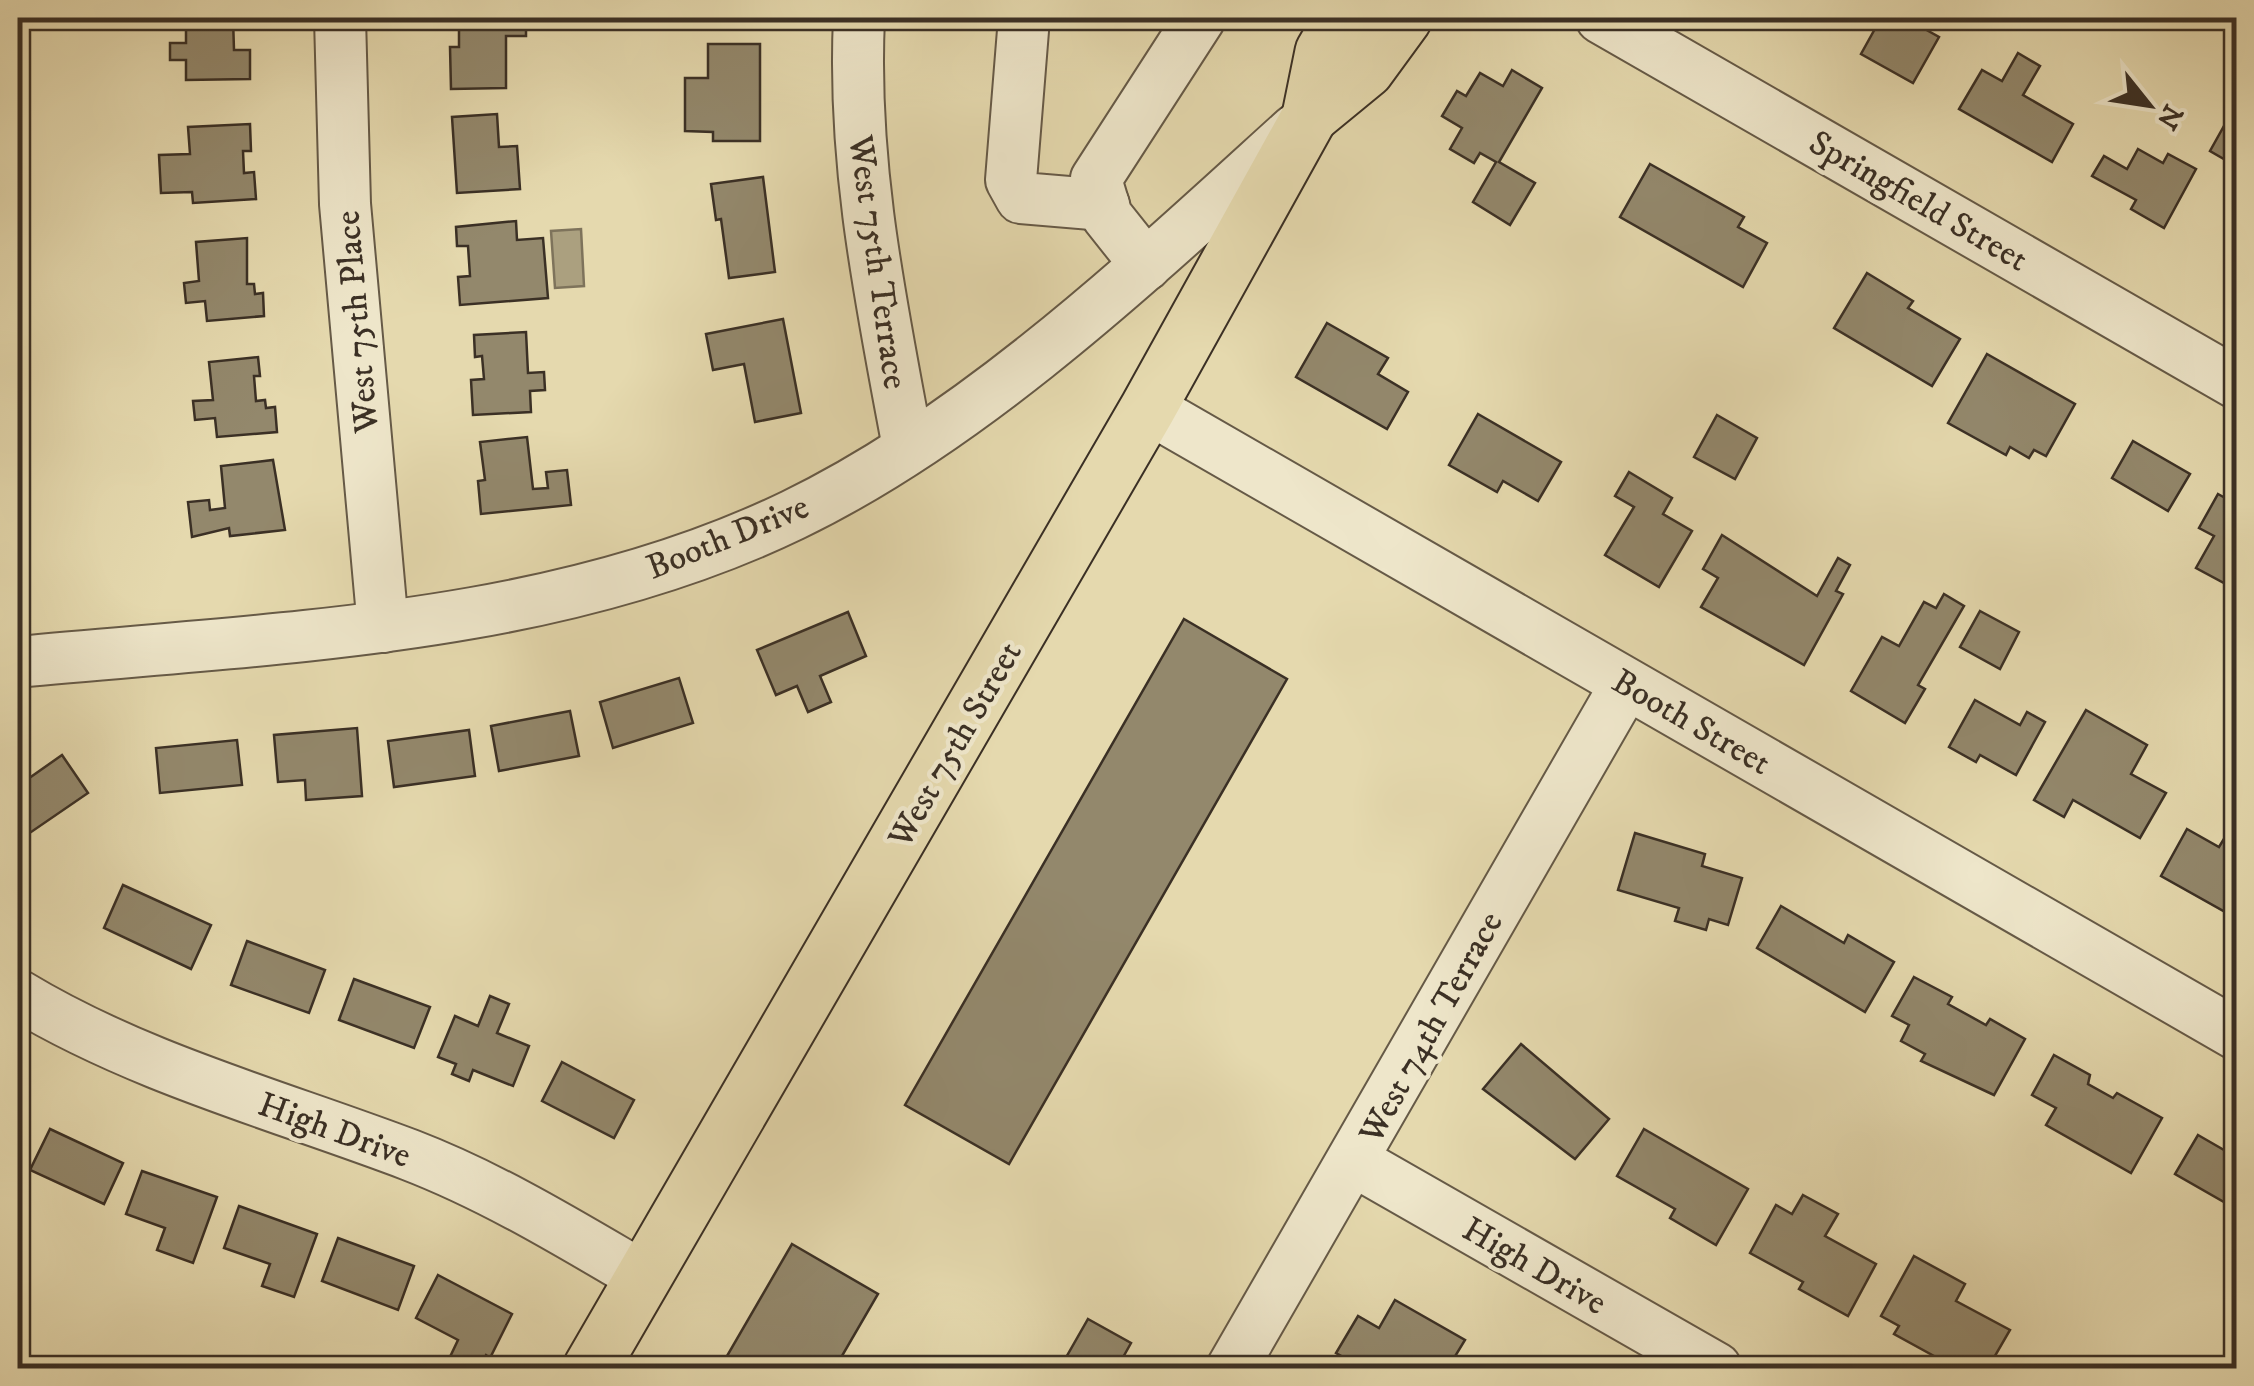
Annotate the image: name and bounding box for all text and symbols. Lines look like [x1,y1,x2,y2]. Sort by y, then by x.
north arrow [2099,55,2199,155]
text: N [2148,98,2190,135]
street label: Springfield Street [1801,121,2035,282]
street label: West 75th Terrace [837,131,917,392]
street label: West 75th Place [326,209,390,436]
street label: Booth Drive [640,485,815,590]
street label: West 75th Street [878,634,1032,857]
street label: Booth Street [1604,660,1778,786]
street label: West 74th Terrace [1349,904,1514,1152]
street label: High Drive [252,1083,417,1179]
street label: High Drive [1454,1208,1614,1326]

